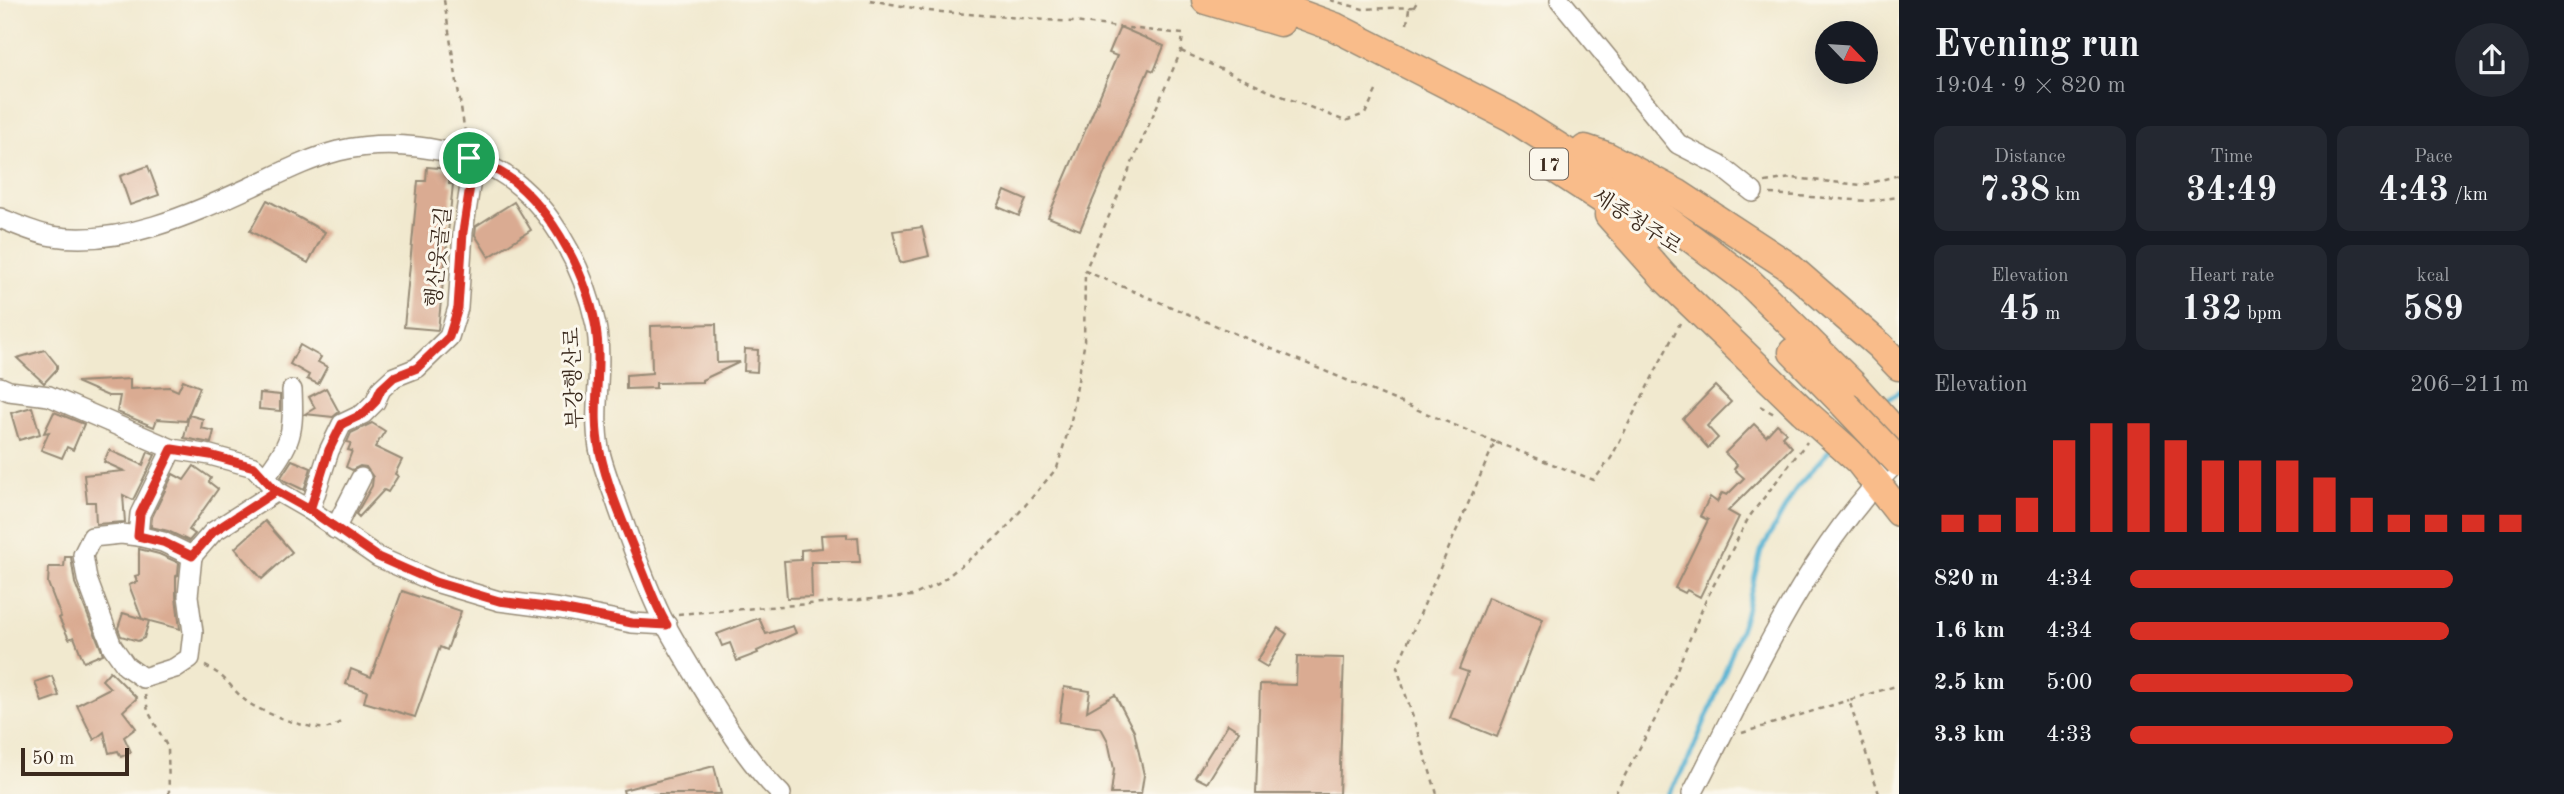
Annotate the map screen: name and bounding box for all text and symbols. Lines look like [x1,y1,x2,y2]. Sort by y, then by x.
north arrow [1815,21,1878,84]
map controls [1815,21,1878,84]
button: share [2455,23,2529,97]
text: Evening run [1934,27,2140,65]
text: 19:04 · 9 × 820 m [1934,74,2126,97]
pin [439,128,499,188]
icon: arrive [450,139,488,177]
road number: 17 [1530,148,1568,180]
text: Distance [1994,148,2066,167]
text: Time [2210,148,2253,167]
text: Pace [2414,148,2452,167]
text: 7.38 [1979,173,2050,208]
text: 34:49 [2186,173,2277,208]
text: 4:43 [2378,173,2449,208]
street label: 세종청주로 [1588,184,1686,259]
text: km [2050,186,2080,205]
text: /km [2449,186,2488,205]
street label: 행산웃골길 [422,205,455,309]
text: Elevation [1991,267,2068,286]
text: Heart rate [2189,267,2274,286]
text: kcal [2417,267,2450,286]
text: 45 [1999,292,2040,327]
text: 132 [2181,292,2242,327]
text: 589 [2403,292,2464,327]
text: m [2040,305,2060,324]
text: bpm [2242,305,2282,324]
street label: 부강행산로 [560,327,587,429]
text: Elevation [1934,373,2028,396]
text: 206–211 m [2410,373,2529,396]
text: 820 m [1934,567,1999,590]
text: 4:34 [2046,567,2092,590]
text: 1.6 km [1934,619,2005,642]
text: 4:34 [2046,619,2092,642]
text: 2.5 km [1934,671,2005,694]
text: 5:00 [2046,671,2092,694]
text: 3.3 km [1934,723,2005,746]
text: 4:33 [2046,723,2092,746]
scale bar [21,745,130,777]
text: 50 m [32,750,74,769]

